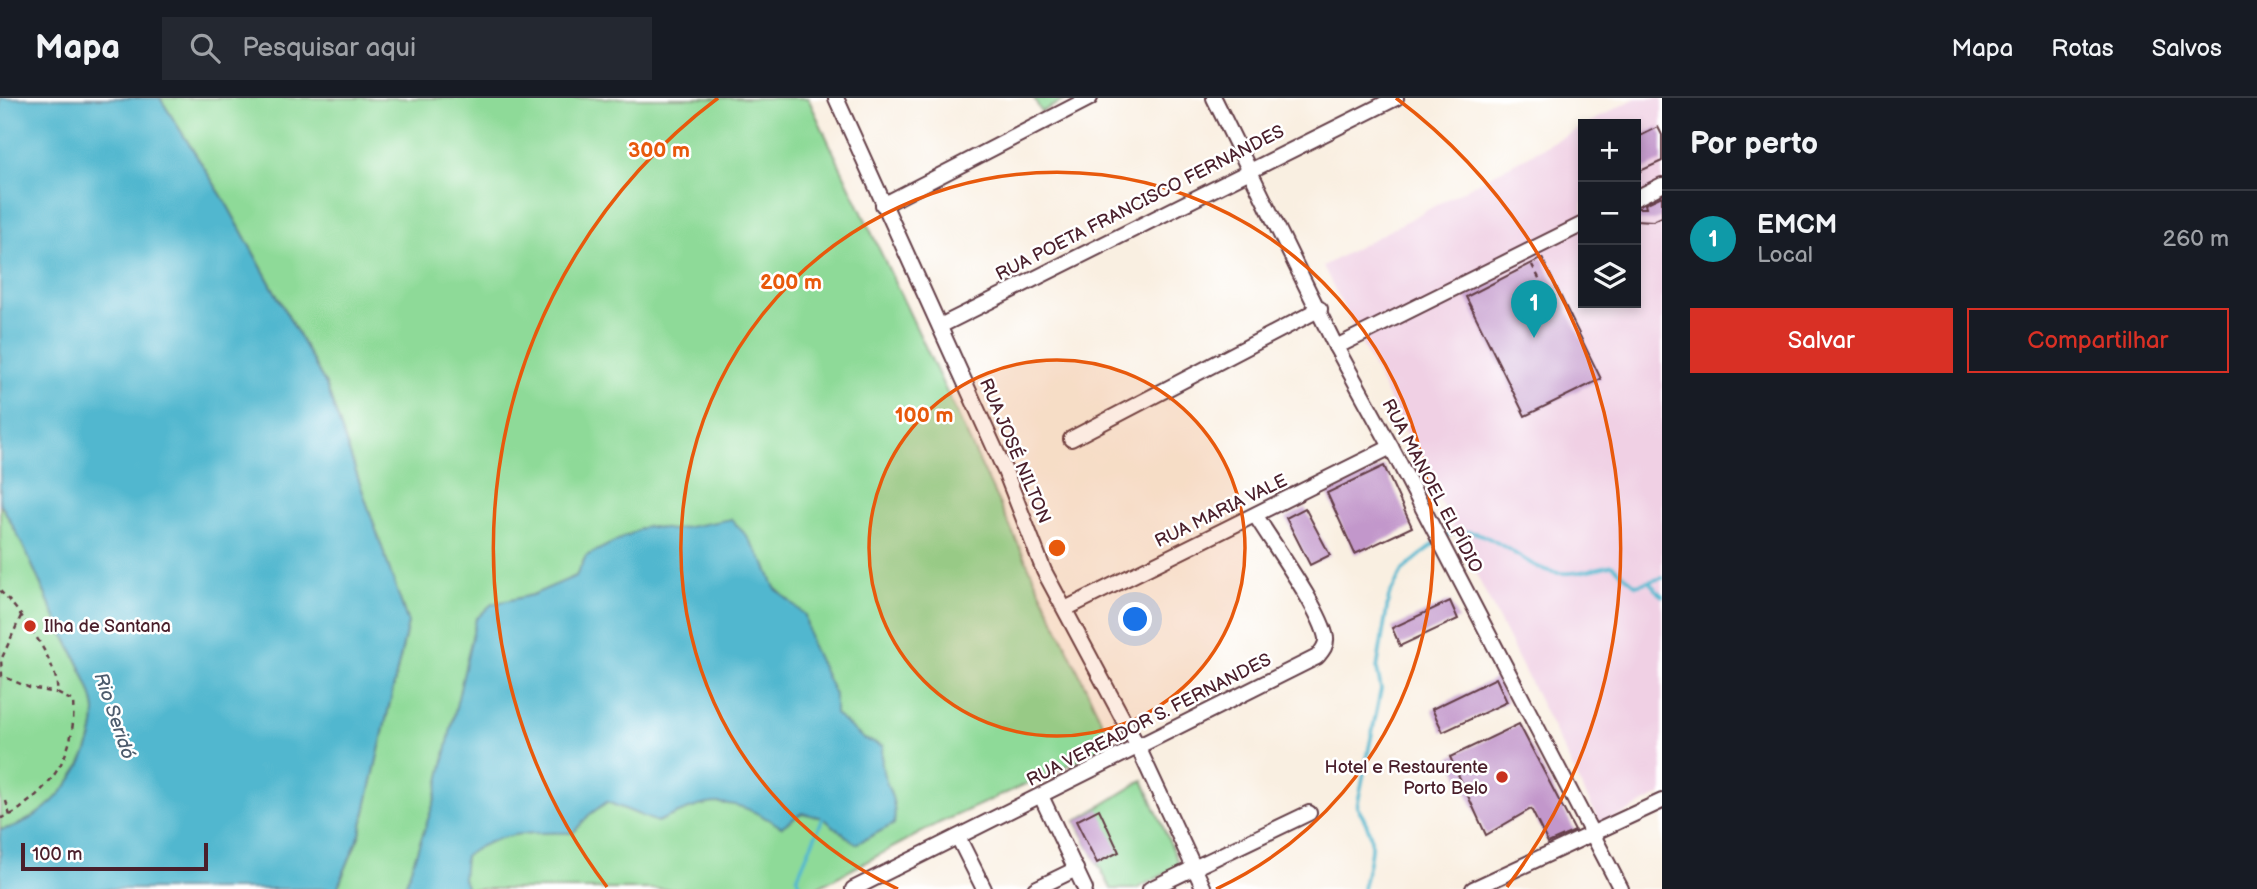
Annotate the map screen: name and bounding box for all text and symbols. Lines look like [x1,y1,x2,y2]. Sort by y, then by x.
search box [162,17,652,80]
text: Mapa [35,28,120,68]
icon: search [186,29,224,67]
text: Pesquisar aqui [242,33,416,64]
text: Mapa [1951,34,2013,63]
text: Rotas [2051,34,2114,63]
text: Salvos [2152,34,2222,63]
map controls [1578,119,1641,308]
button: + [1578,119,1641,182]
street label: RUA POETA FRANCISCO FERNANDES [992,121,1288,285]
text: Por perto [1690,126,1818,162]
text: 300 m [628,138,690,163]
button: − [1578,182,1641,245]
text: EMCM [1757,210,1837,241]
text: 1 [1708,225,1718,253]
text: 260 m [2163,225,2229,253]
text: Local [1757,241,1813,269]
button: layers [1578,245,1641,308]
text: 200 m [760,270,822,295]
pin: 1 [1511,280,1557,338]
button: Salvar [1690,308,1953,373]
button: Compartilhar [1967,308,2229,373]
street label: RUA JOSÉ NILTON [975,374,1057,527]
street label: RUA MANOEL ELPÍDIO [1377,395,1489,576]
text: 100 m [895,403,953,428]
street label: RUA MARIA VALE [1151,470,1291,552]
centre of rings [1045,536,1069,560]
your location [1118,602,1152,636]
place label: Ilha de Santana [44,616,171,637]
marker: Ilha de Santana [22,618,38,634]
street label: RUA VEREADOR S. FERNANDES [1023,649,1275,791]
water label: Rio Seridó [88,670,140,762]
place label: Hotel e Restaurente Porto Belo [1325,757,1488,799]
marker: Hotel e Restaurente Porto Belo [1494,769,1510,785]
scale bar [21,840,208,872]
text: 100 m [32,843,83,866]

